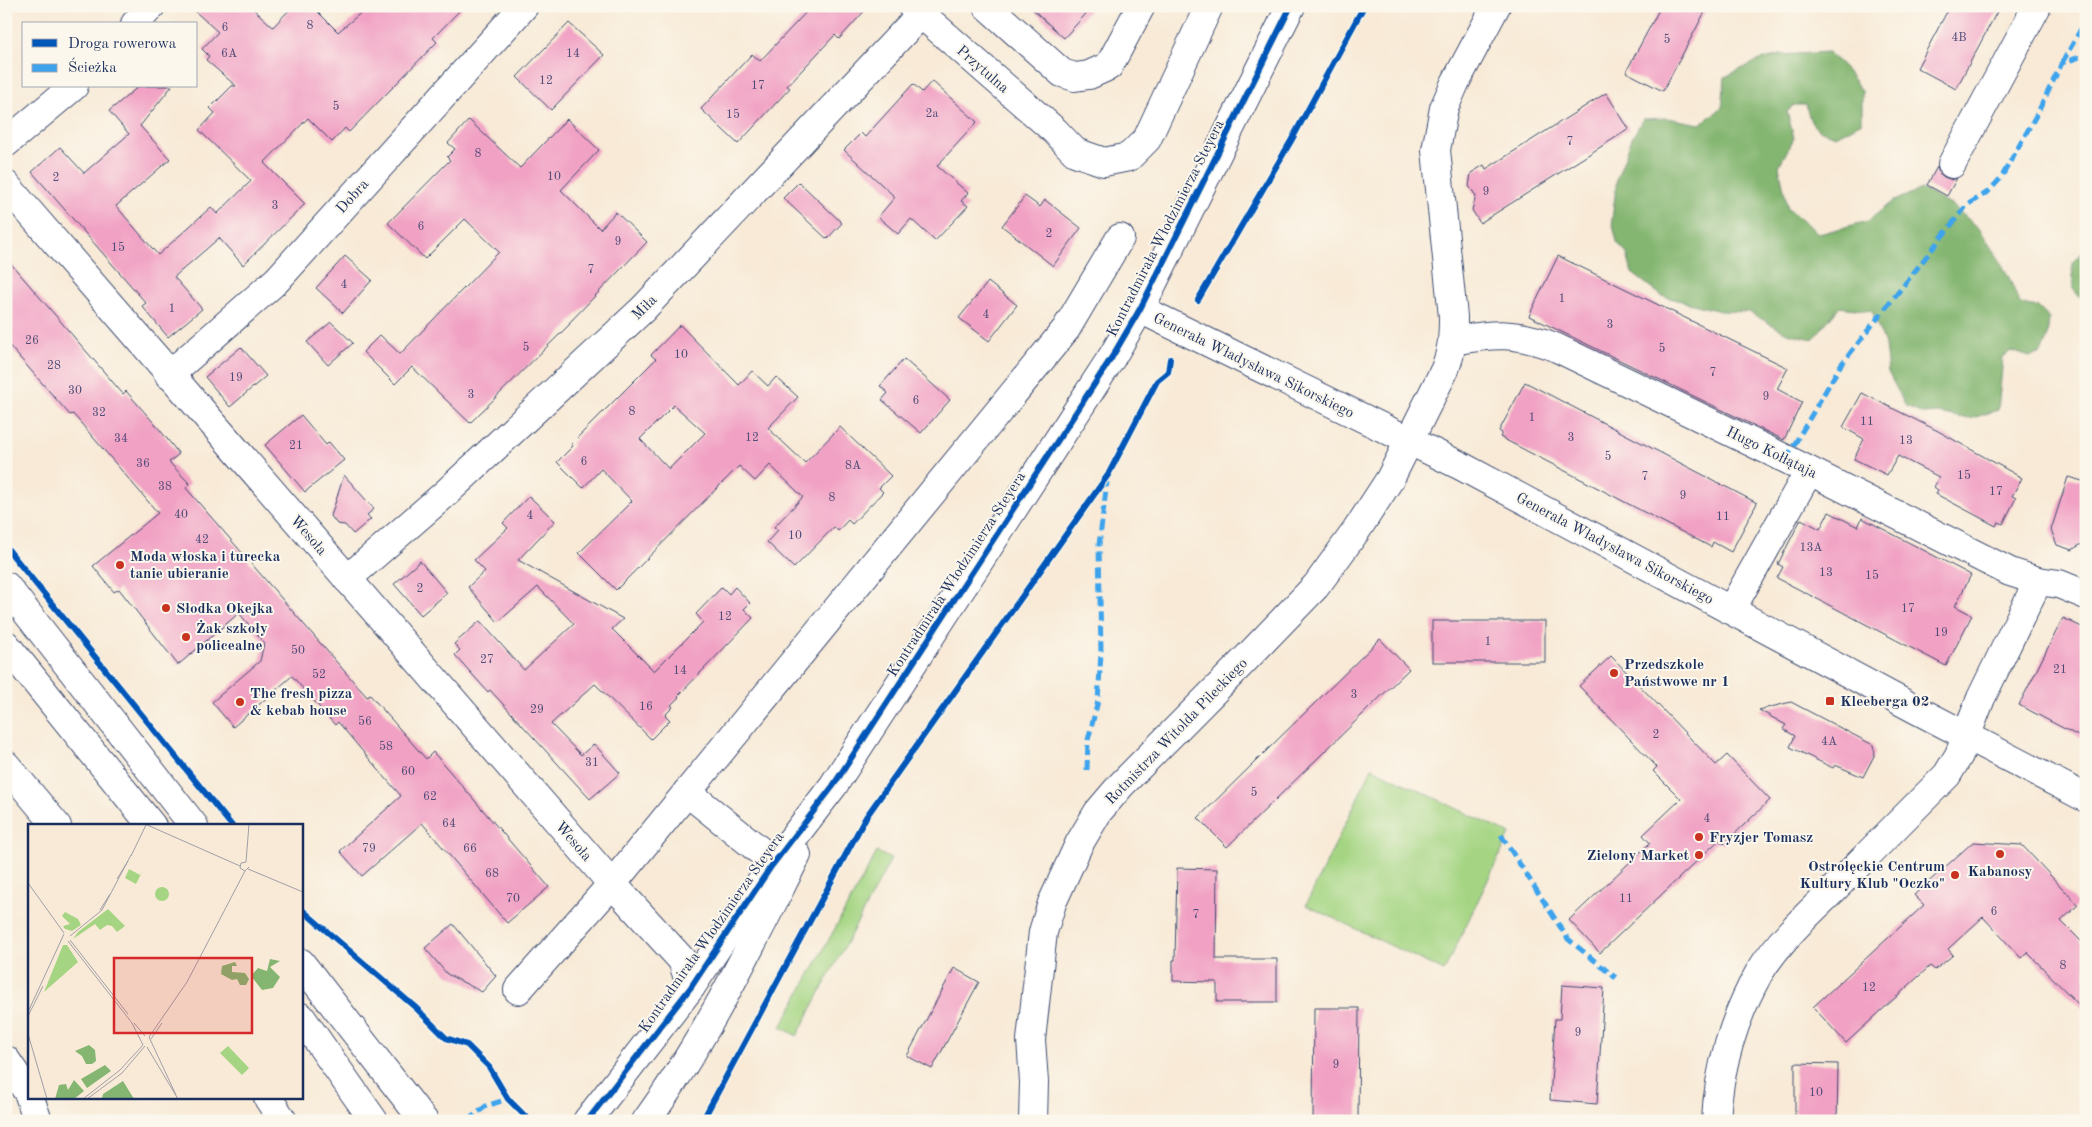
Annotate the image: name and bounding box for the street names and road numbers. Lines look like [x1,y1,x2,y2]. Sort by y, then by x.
street label: Przytulna [953,44,1011,97]
street label: Kontradmirała Włodzimierza Steyera [1105,117,1228,340]
street label: Dobra [334,177,373,217]
street label: Miła [630,292,661,323]
street label: Generała Władysława Sikorskiego [1151,311,1356,422]
street label: Hugo Kołłątaja [1724,425,1820,482]
street label: Kontradmirała Włodzimierza Steyera [885,469,1030,680]
street label: Generała Władysława Sikorskiego [1513,491,1716,608]
street label: Wesoła [287,513,329,559]
street label: Rotmistrza Witolda Pileckiego [1103,656,1251,808]
street label: Wesoła [552,819,594,865]
street label: Kontradmirała Włodzimierza Steyera [637,829,788,1036]

